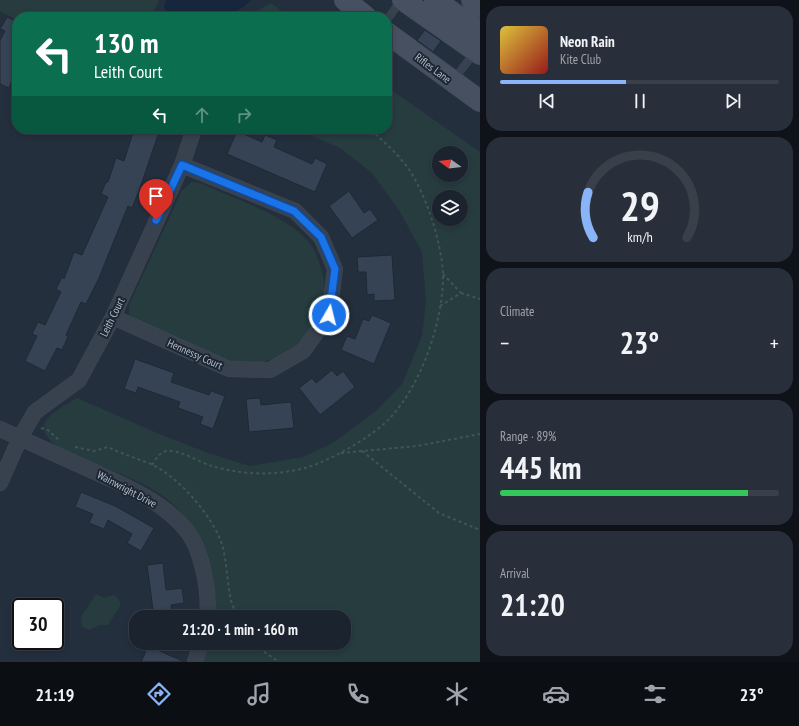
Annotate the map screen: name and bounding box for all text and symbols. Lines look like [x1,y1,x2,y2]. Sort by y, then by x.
text: 130 m [94,24,158,61]
icon: left [28,28,80,80]
text: Neon Rain [560,32,615,51]
street label: Rifles Lane [412,50,454,86]
text: Kite Club [560,51,601,68]
text: Leith Court [94,60,162,83]
icon: previous [536,90,558,112]
icon: pause [629,90,651,112]
icon: next [722,90,744,112]
icon: left [149,104,171,126]
icon: ahead [191,104,213,126]
icon: right [233,104,255,126]
north arrow [432,146,468,182]
map controls [432,146,468,226]
pin [139,179,173,220]
text: 29 [620,179,659,232]
icon: arrive [145,185,167,207]
button: layers [432,190,468,226]
text: km/h [627,226,652,245]
position arrow [308,294,350,336]
street label: Leith Court [97,295,127,339]
text: Climate [500,303,534,320]
text: 23° [620,323,659,362]
text: − [500,329,509,357]
text: + [770,329,779,357]
street label: Hennessy Court [165,336,225,372]
text: Range · 89% [500,428,556,445]
text: 445 km [500,448,581,487]
street label: Wainwright Drive [95,467,160,511]
text: Arrival [500,565,529,582]
text: 21:20 [500,585,565,624]
speed limit sign: 30 [12,598,64,650]
text: 21:20 · 1 min · 160 m [182,620,298,639]
icon: directions [145,680,173,708]
icon: music [245,680,273,708]
icon: phone [344,680,372,708]
icon: climate [443,680,471,708]
icon: car [542,680,570,708]
icon: filters [641,680,669,708]
text: 21:19 [36,683,74,706]
text: 23° [740,683,763,706]

